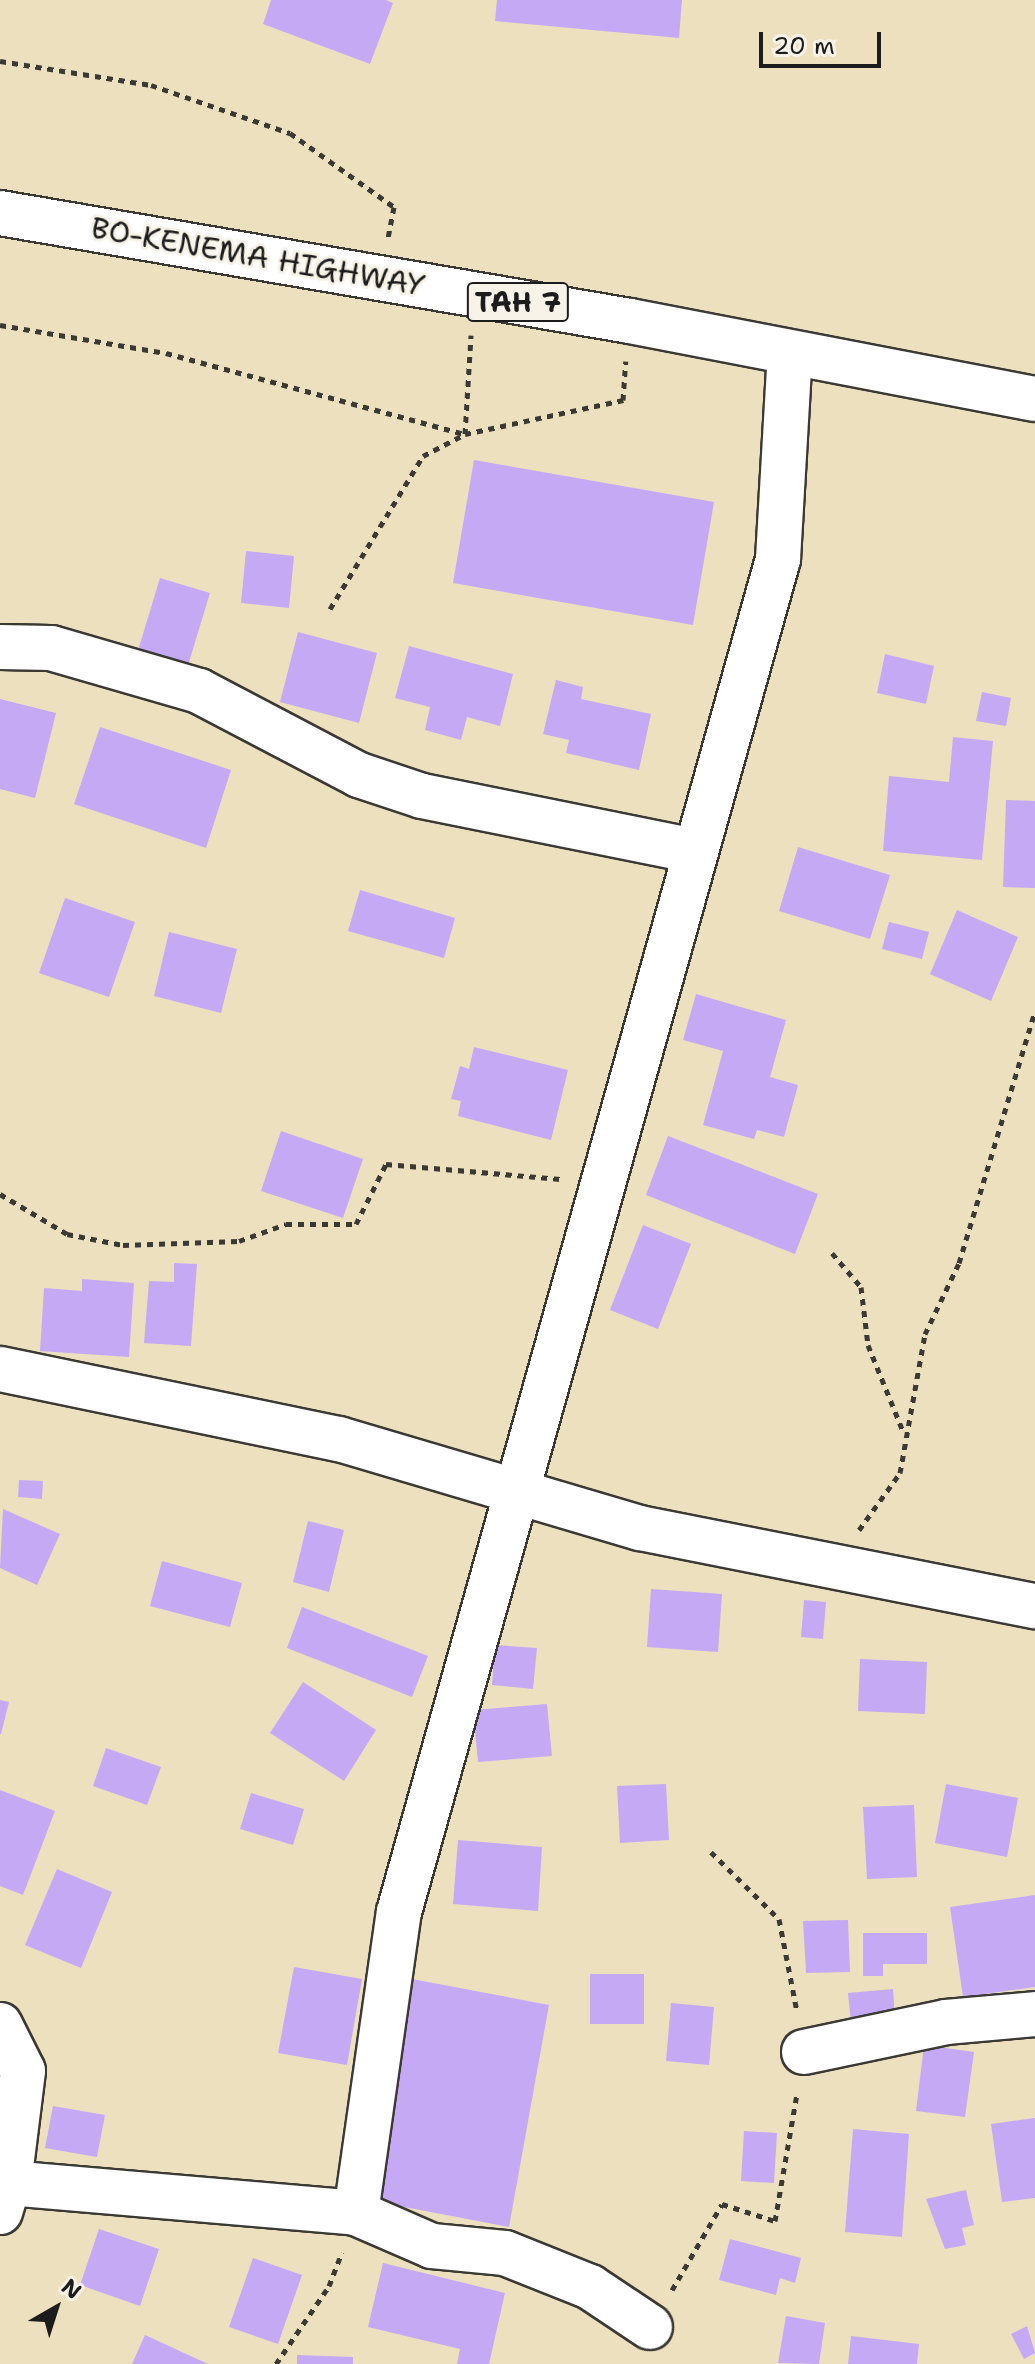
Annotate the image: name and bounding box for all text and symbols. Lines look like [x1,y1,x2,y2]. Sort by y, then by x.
scale bar [763,16,885,66]
text: 20 m [773,30,835,62]
street label: BO-KENEMA HIGHWAY [88,210,428,304]
road number: TAH 7 [466,278,570,326]
north arrow [16,2268,96,2348]
text: N [56,2272,87,2306]

